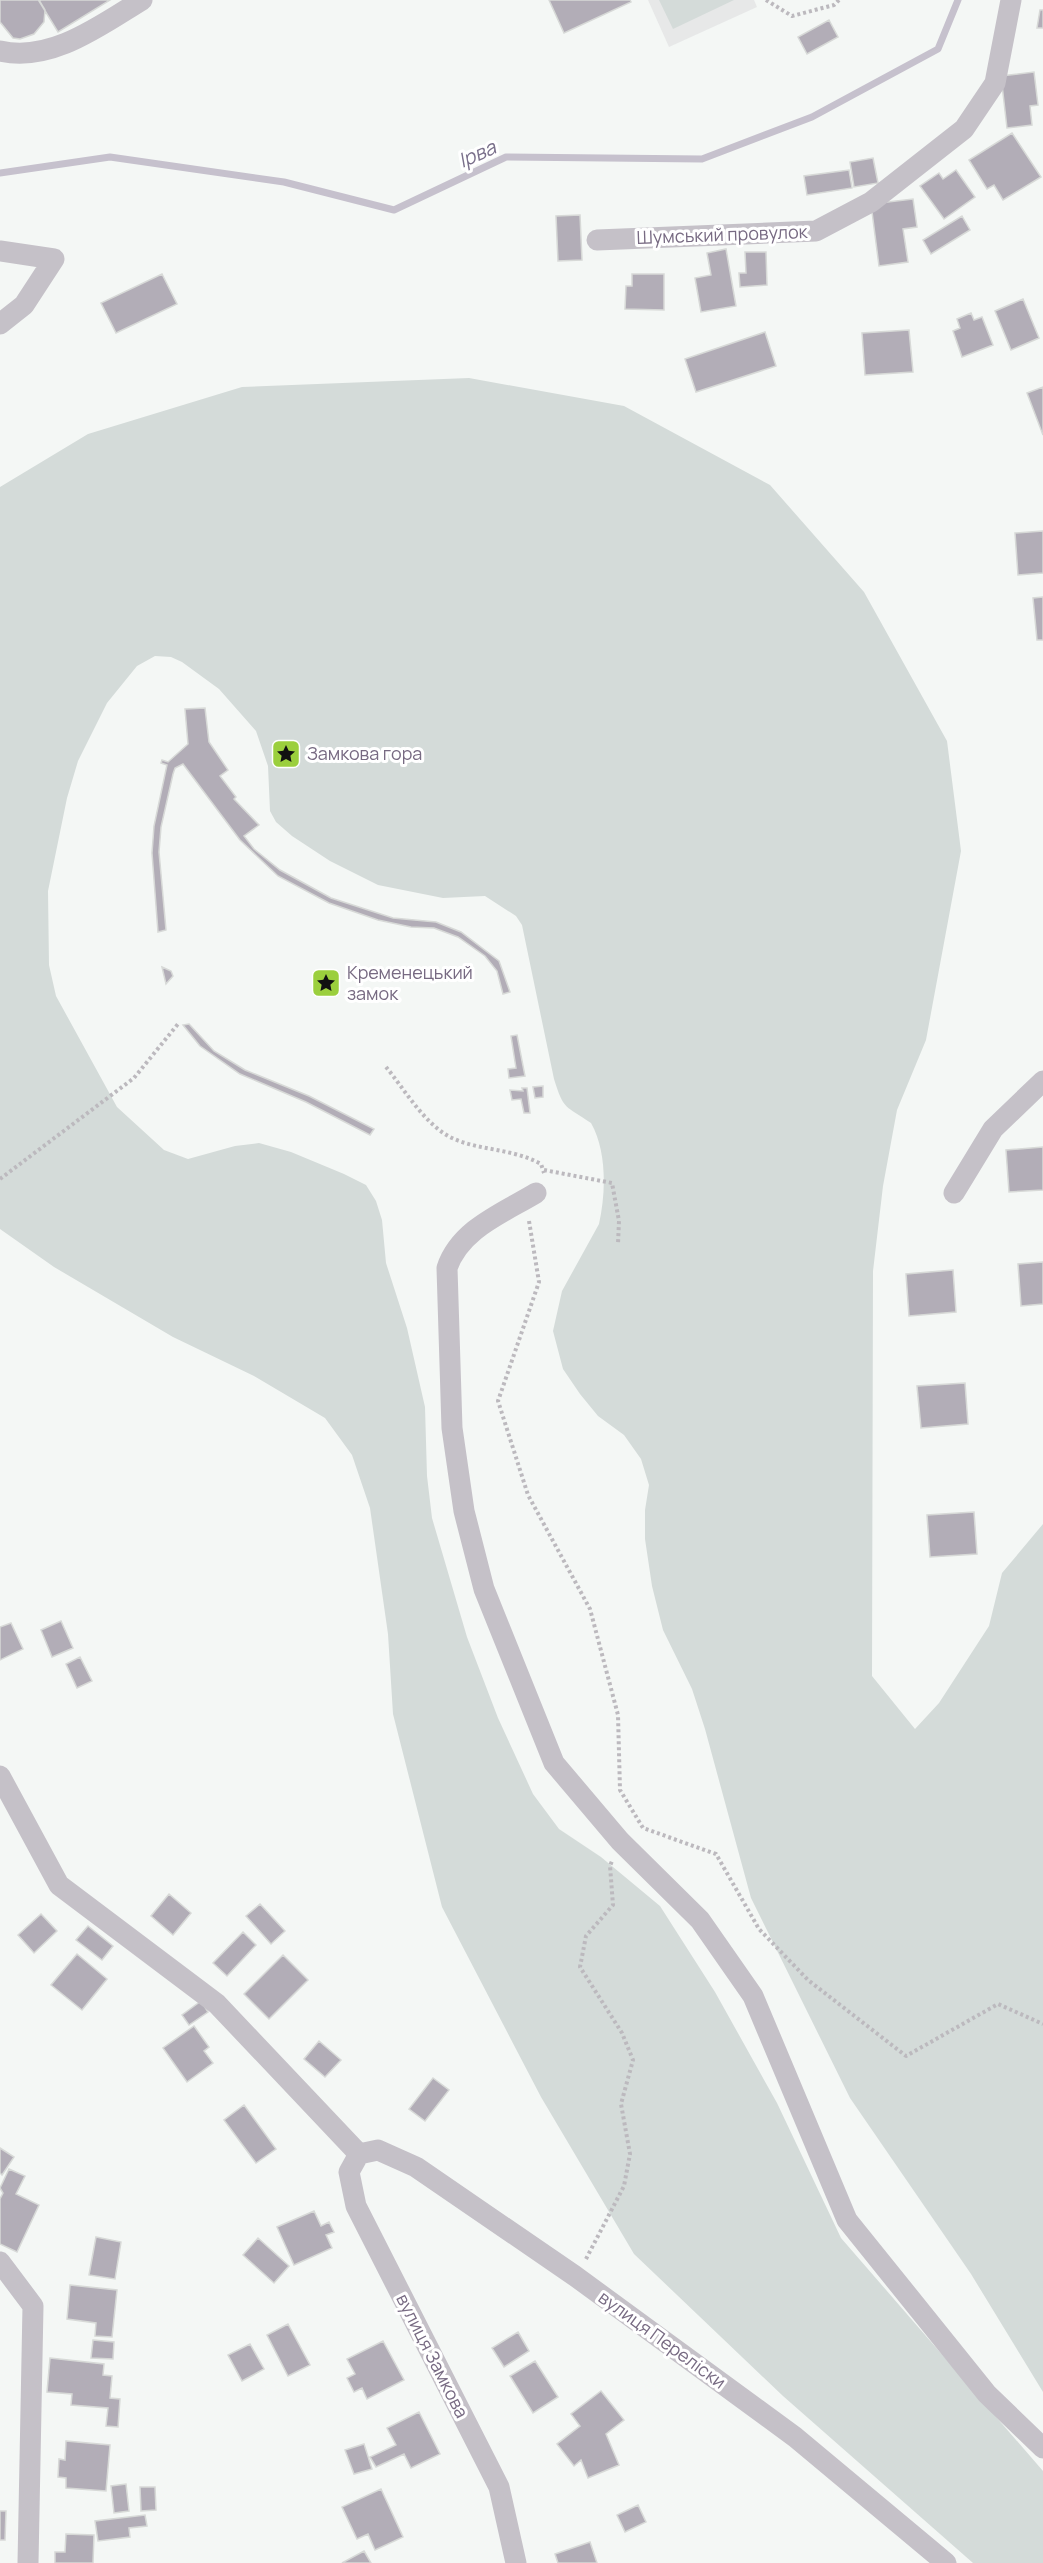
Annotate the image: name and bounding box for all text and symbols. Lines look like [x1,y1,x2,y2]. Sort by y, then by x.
water label: Ірва [454,133,501,174]
street label: Шумський провулок [636,219,809,249]
place icon: Замкова гора [270,738,302,770]
place label: Замкова гора [307,741,422,765]
place label: Кременецький замок [347,960,473,1005]
place icon: Кременецький замок [310,967,342,999]
street label: вулиця Переліски [594,2285,731,2394]
street label: вулиця Замкова [391,2289,475,2422]

